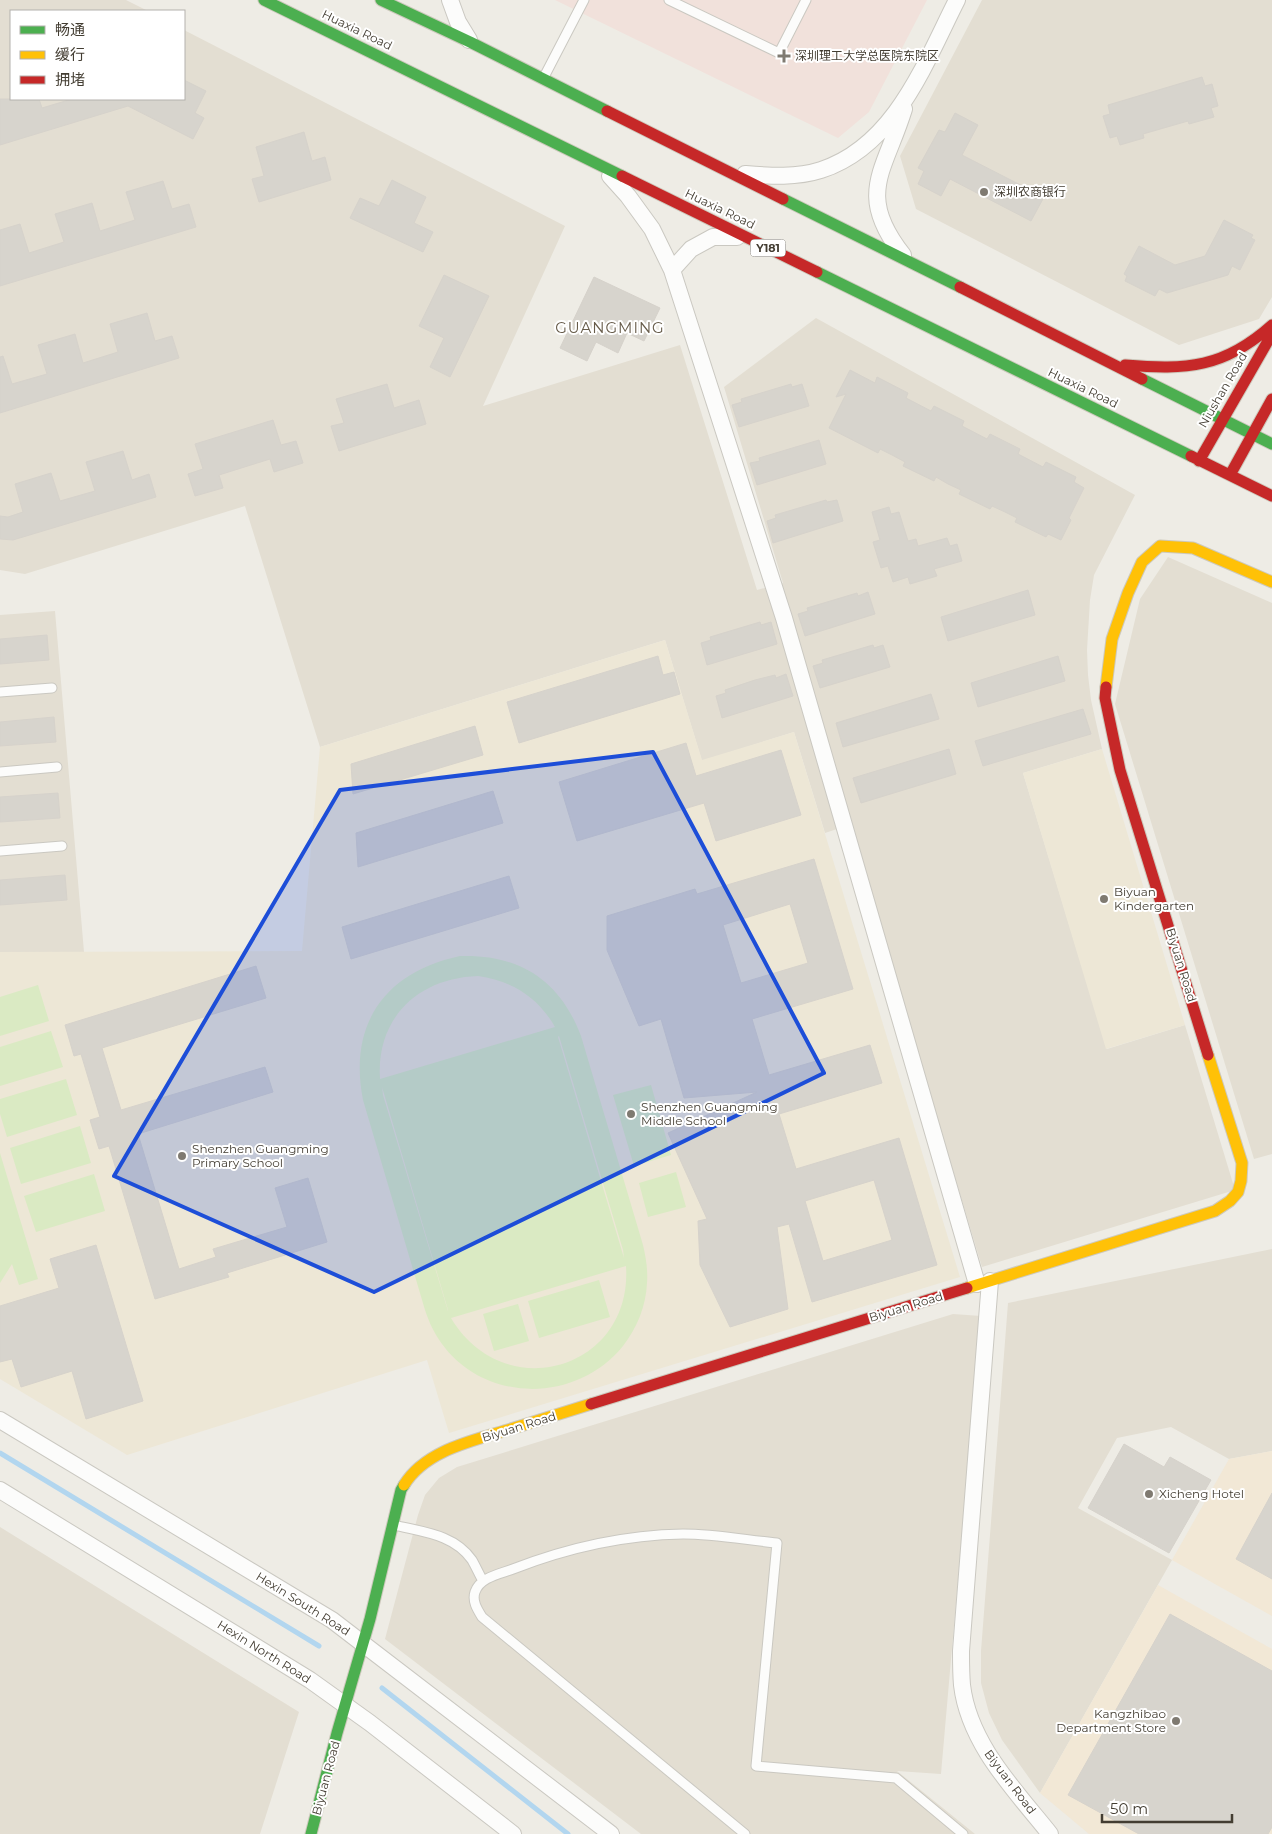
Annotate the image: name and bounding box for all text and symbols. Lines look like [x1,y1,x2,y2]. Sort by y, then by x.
street label: Huaxia Road [320,6,395,53]
legend [10,10,185,100]
text: 畅通 [55,20,85,39]
text: 缓行 [55,45,85,64]
place label: 深圳理工大学总医院东院区 [795,48,939,63]
marker: 深圳理工大学总医院东院区 [777,49,791,63]
text: 拥堵 [55,70,85,89]
place label: 深圳农商银行 [994,184,1066,199]
street label: Huaxia Road [683,185,758,232]
marker: 深圳农商银行 [978,186,990,198]
road number: Y181 [750,240,786,256]
district label: GUANGMING [555,318,665,337]
street label: Niushan Road [1195,349,1250,430]
street label: Huaxia Road [1046,364,1121,411]
place label: Biyuan Kindergarten [1114,884,1194,913]
marker: Biyuan Kindergarten [1098,893,1110,905]
street label: Biyuan Road [1163,926,1200,1004]
place label: Shenzhen Guangming Middle School [641,1099,778,1128]
marker: Shenzhen Guangming Middle School [625,1108,637,1120]
place label: Shenzhen Guangming Primary School [192,1141,329,1170]
marker: Shenzhen Guangming Primary School [176,1150,188,1162]
street label: Biyuan Road [867,1288,945,1325]
street label: Biyuan Road [480,1408,558,1445]
place label: Xicheng Hotel [1159,1486,1244,1501]
marker: Xicheng Hotel [1143,1488,1155,1500]
street label: Hexin South Road [253,1569,353,1639]
street label: Hexin North Road [215,1617,314,1686]
place label: Kangzhibao Department Store [1056,1706,1166,1735]
marker: Kangzhibao Department Store [1170,1715,1182,1727]
street label: Biyuan Road [308,1739,343,1817]
street label: Biyuan Road [981,1747,1039,1817]
scale bar [1102,1792,1232,1824]
text: 50 m [1110,1799,1148,1818]

